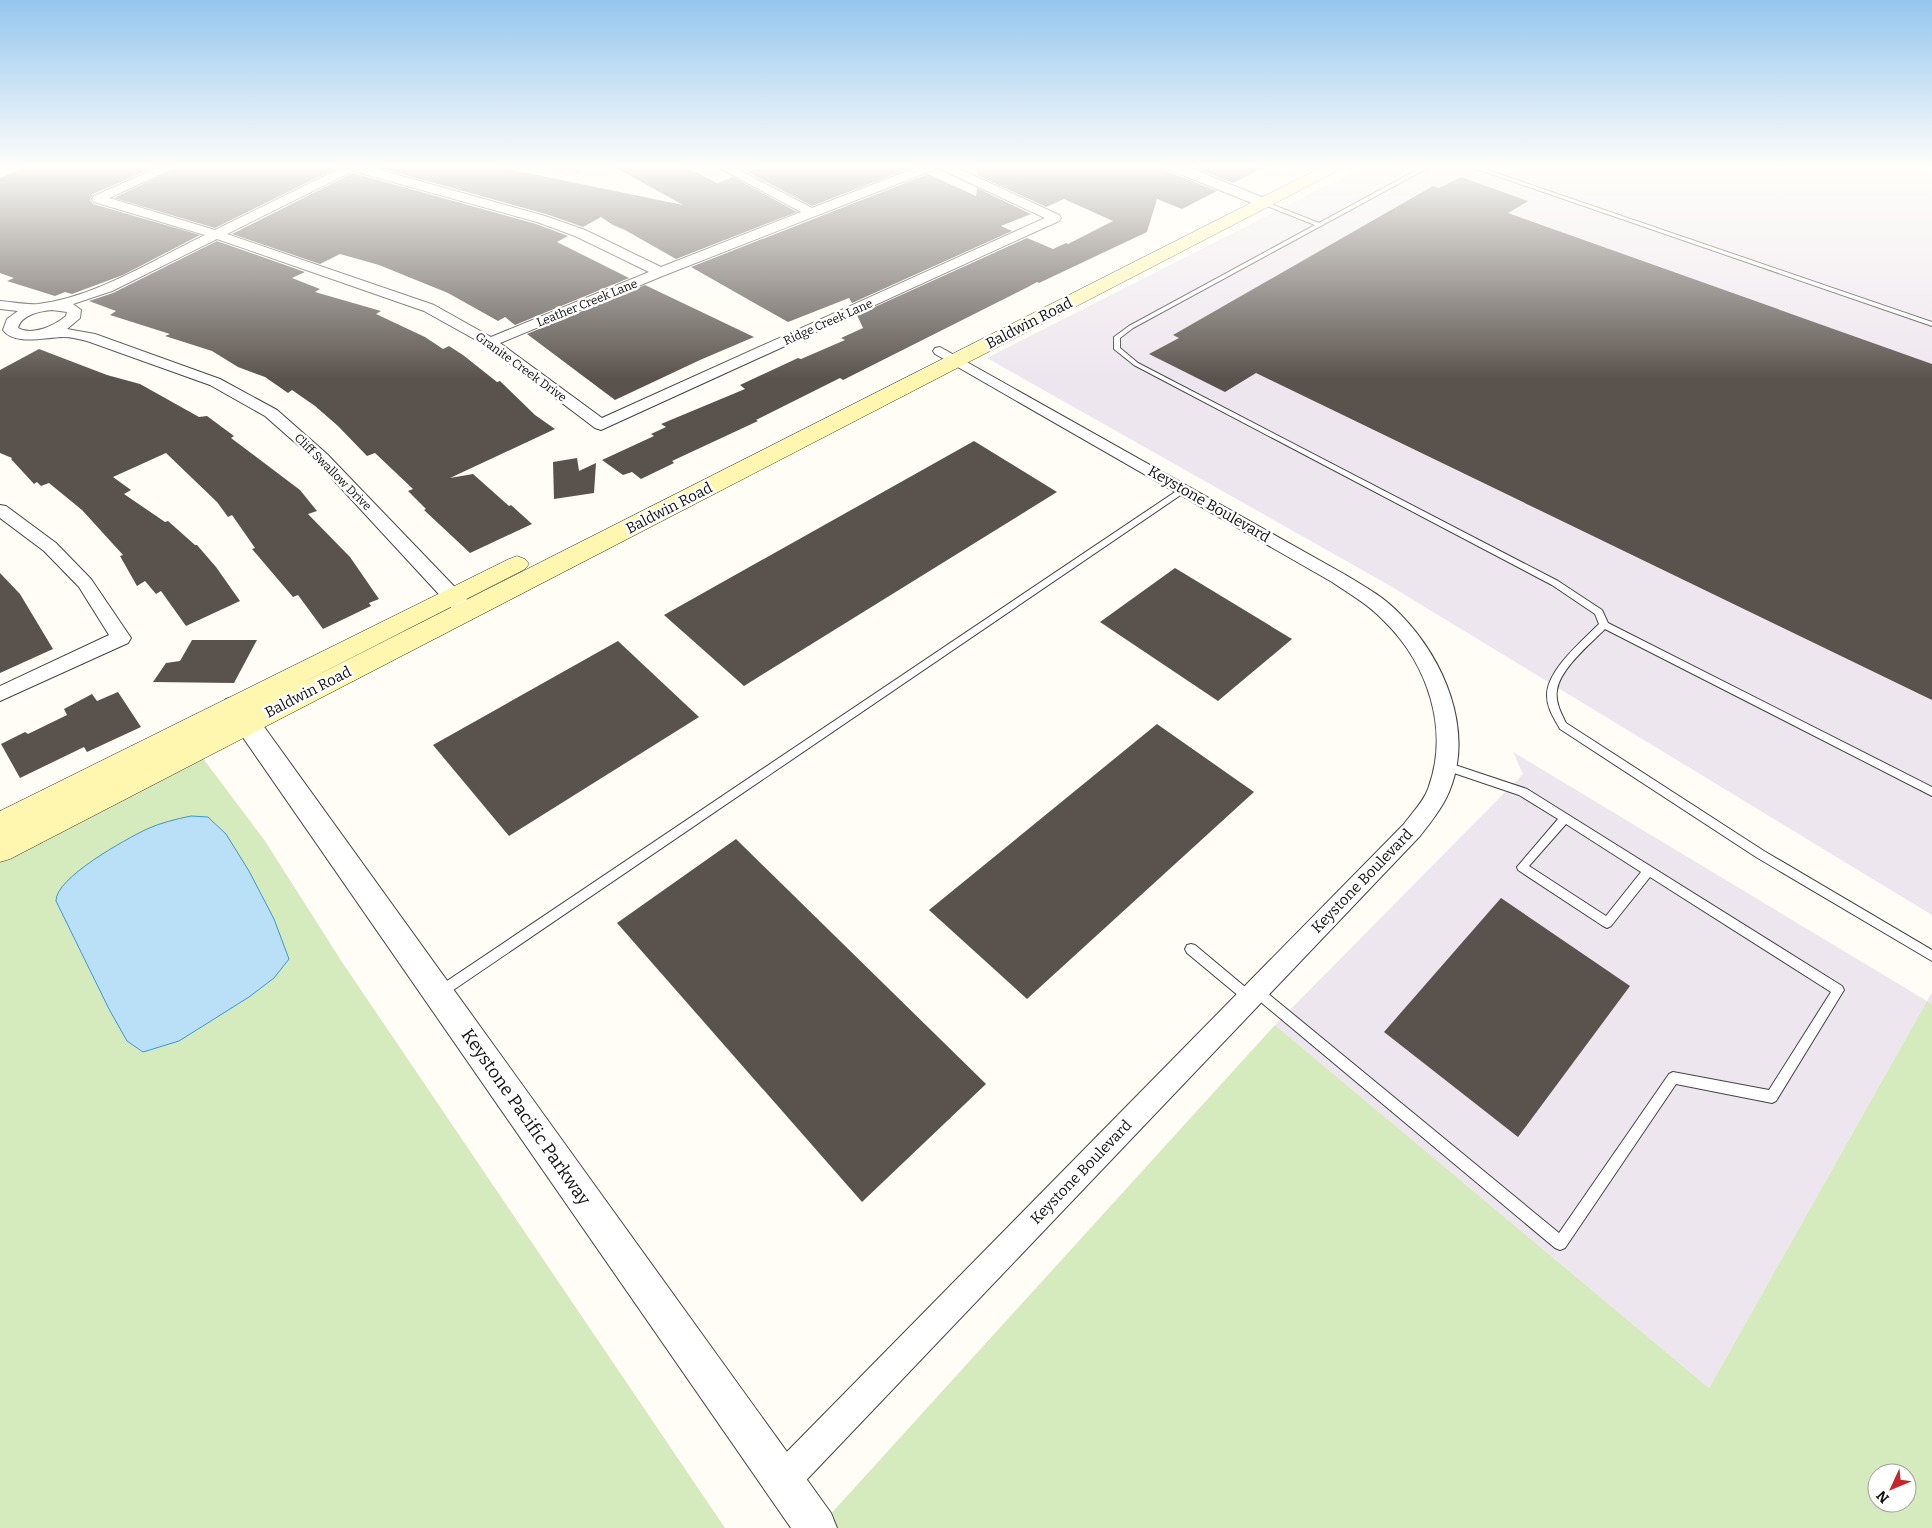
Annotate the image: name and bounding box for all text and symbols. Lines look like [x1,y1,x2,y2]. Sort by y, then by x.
street label: Leather Creek Lane [535,276,639,330]
street label: Baldwin Road [983,293,1075,352]
street label: Ridge Creek Lane [781,296,875,348]
street label: Granite Creek Drive [473,329,569,405]
street label: Cliff Swallow Drive [292,431,374,513]
street label: Keystone Boulevard [1145,462,1273,546]
street label: Baldwin Road [623,478,715,537]
street label: Baldwin Road [262,662,354,721]
street label: Keystone Boulevard [1308,825,1416,937]
street label: Keystone Pacific Parkway [457,1025,596,1210]
street label: Keystone Boulevard [1027,1116,1135,1228]
north arrow [1867,1463,1917,1513]
text: N [1873,1487,1893,1506]

